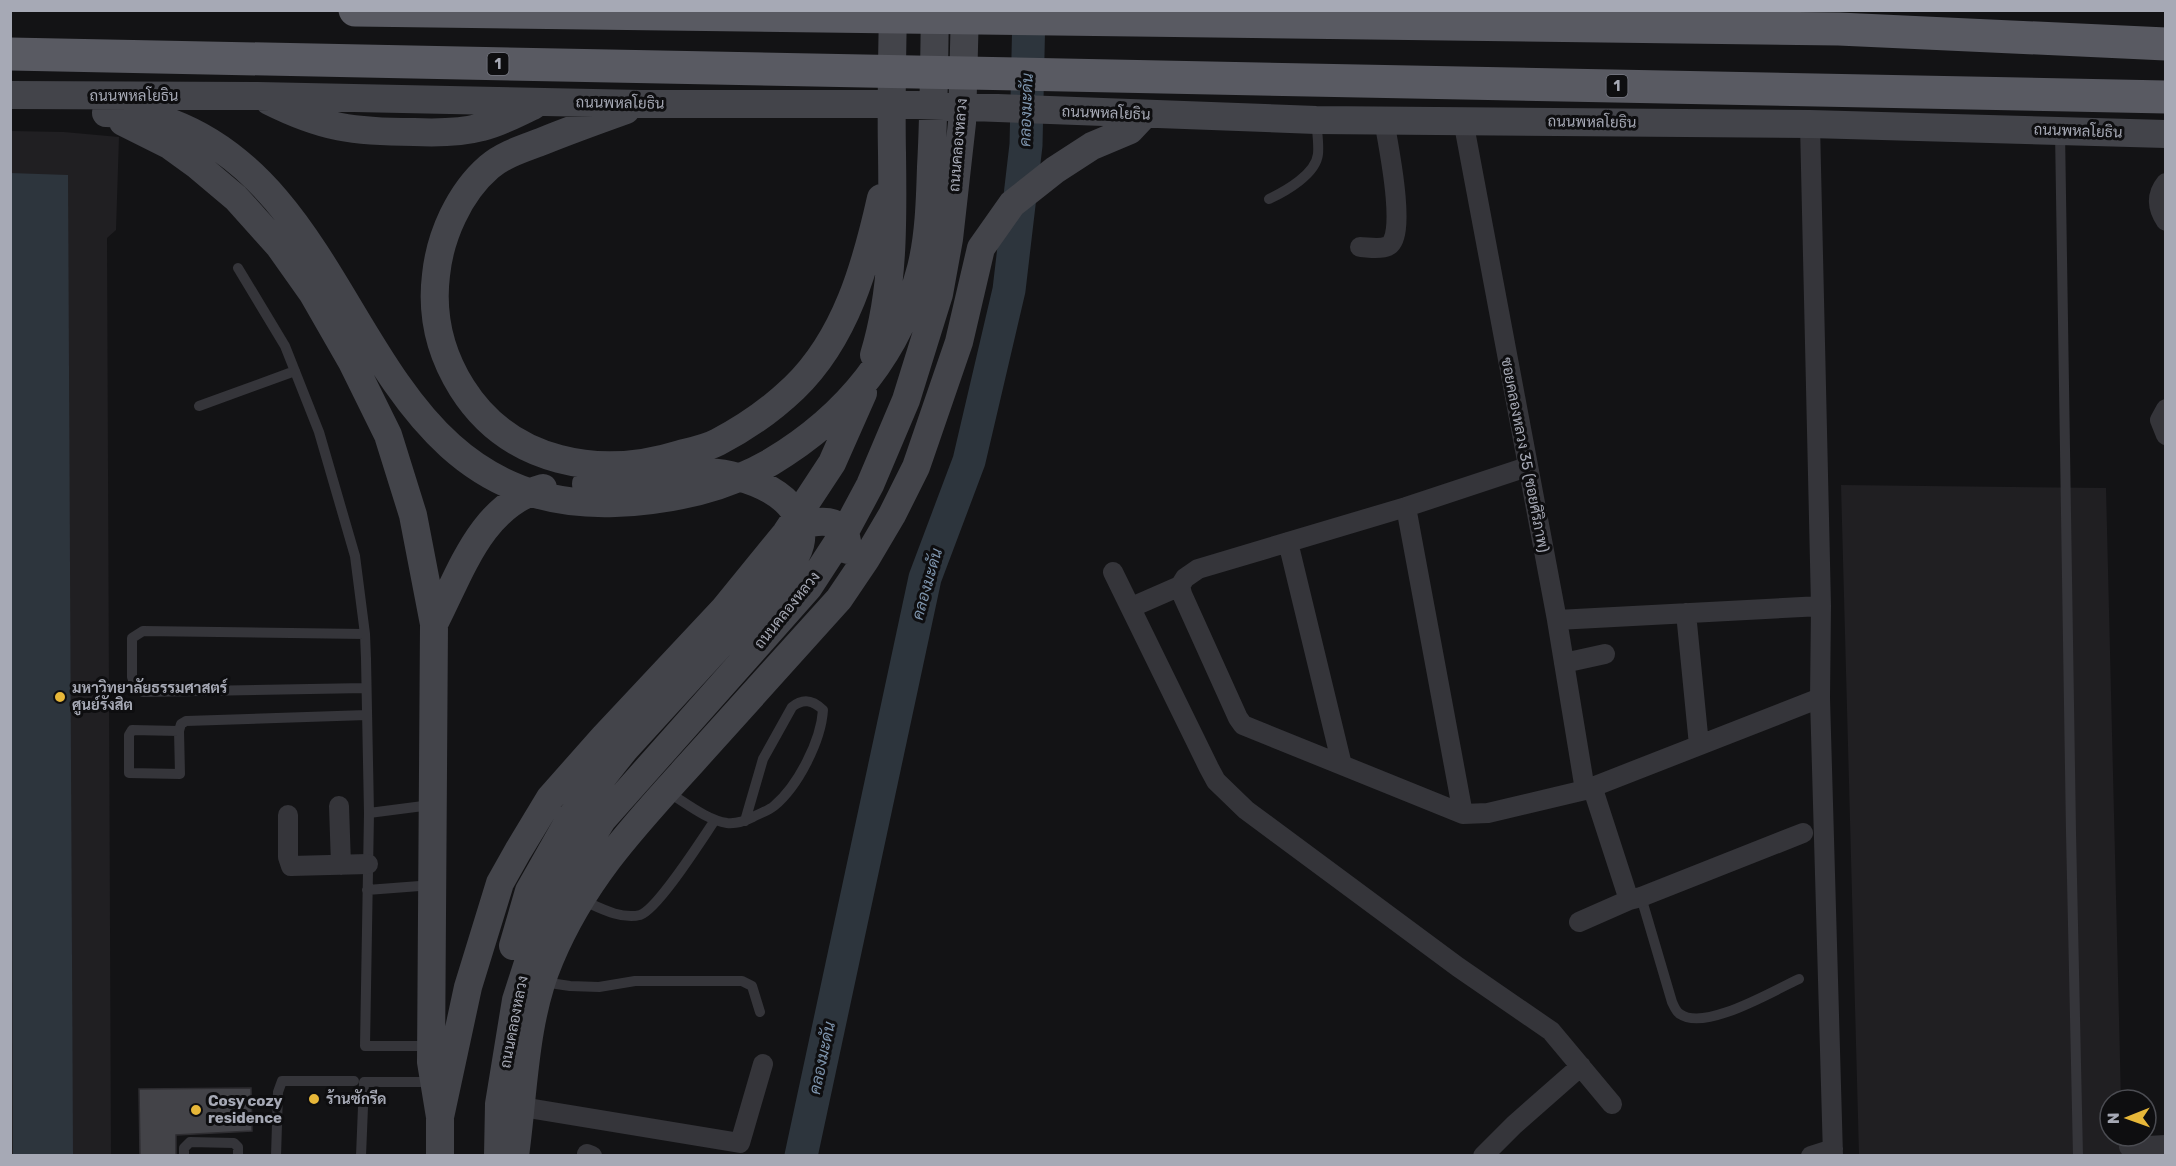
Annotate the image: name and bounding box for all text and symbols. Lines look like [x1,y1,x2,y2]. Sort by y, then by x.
road number: 1 [488,53,508,75]
water label: คลองมะดัน [1014,73,1037,147]
road number: 1 [1606,75,1628,97]
street label: ถนนพหลโยธิน [90,86,178,105]
street label: ถนนพหลโยธิน [575,92,665,113]
street label: ถนนคลองหลวง [945,97,971,193]
street label: ถนนพหลโยธิน [1061,101,1151,124]
street label: ถนนพหลโยธิน [1547,111,1637,132]
street label: ถนนพหลโยธิน [2033,119,2123,142]
street label: ซอยคลองหลวง 35 (ซอยศิริภาพ) [1497,356,1553,554]
water label: คลองมะดัน [907,546,946,622]
street label: ถนนคลองหลวง [750,568,824,652]
place label: มหาวิทยาลัยธรรมศาสตร์ ศูนย์รังสิต [72,678,229,716]
marker: มหาวิทยาลัยธรรมศาสตร์ ศูนย์รังสิต [53,690,67,704]
street label: ถนนคลองหลวง [496,974,532,1070]
water label: คลองมะดัน [804,1020,839,1096]
north arrow [2098,1088,2158,1148]
place label: ร้านซักรีด [326,1089,387,1108]
place label: Cosy cozy residence [208,1092,283,1127]
marker: ร้านซักรีด [307,1092,321,1106]
marker: Cosy cozy residence [189,1103,203,1117]
text: N [2104,1112,2123,1124]

